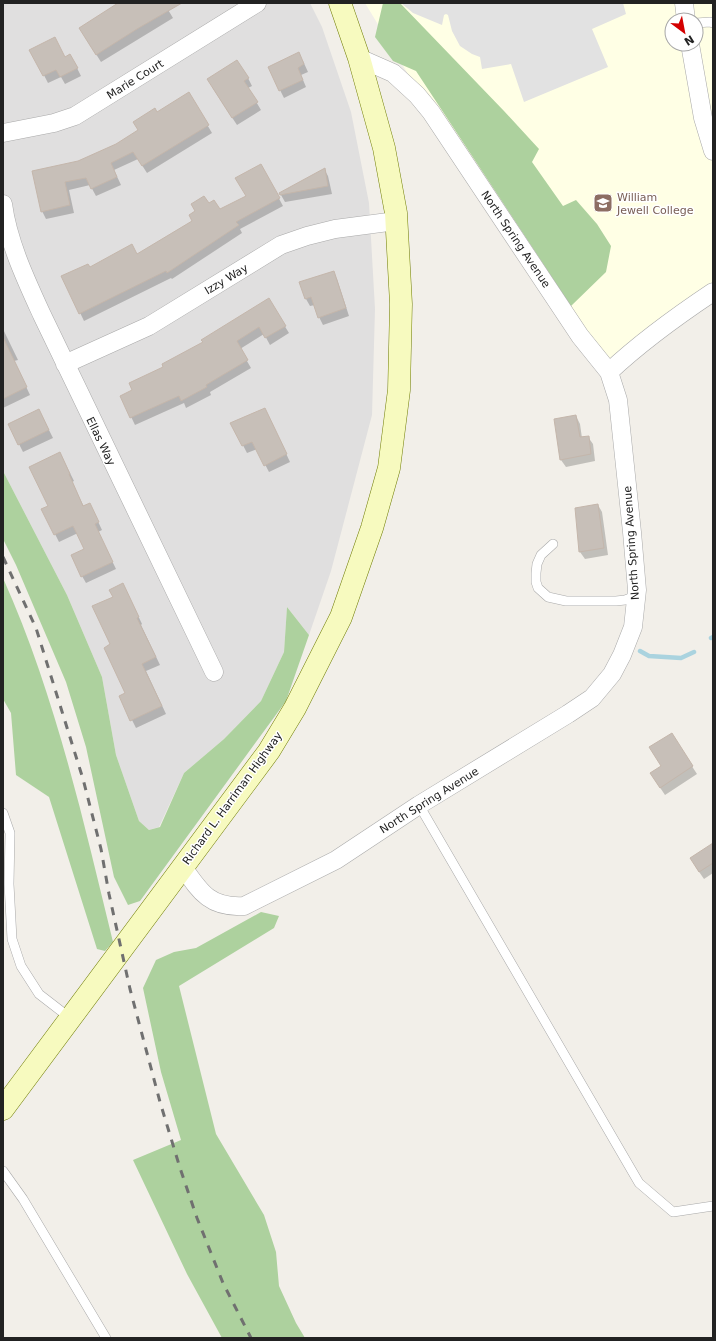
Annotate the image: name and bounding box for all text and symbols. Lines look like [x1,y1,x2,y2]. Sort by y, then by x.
north arrow [664,12,704,52]
text: N [682,32,696,48]
street label: Marie Court [105,57,167,102]
street label: North Spring Avenue [478,188,553,290]
place label: William Jewell College [616,191,694,217]
school or university icon: William Jewell College [592,192,614,214]
street label: Izzy Way [202,261,251,297]
street label: Ellas Way [83,415,118,468]
street label: North Spring Avenue [621,485,642,600]
street label: Richard L. Harriman Highway [180,729,285,867]
street label: North Spring Avenue [377,765,481,836]

